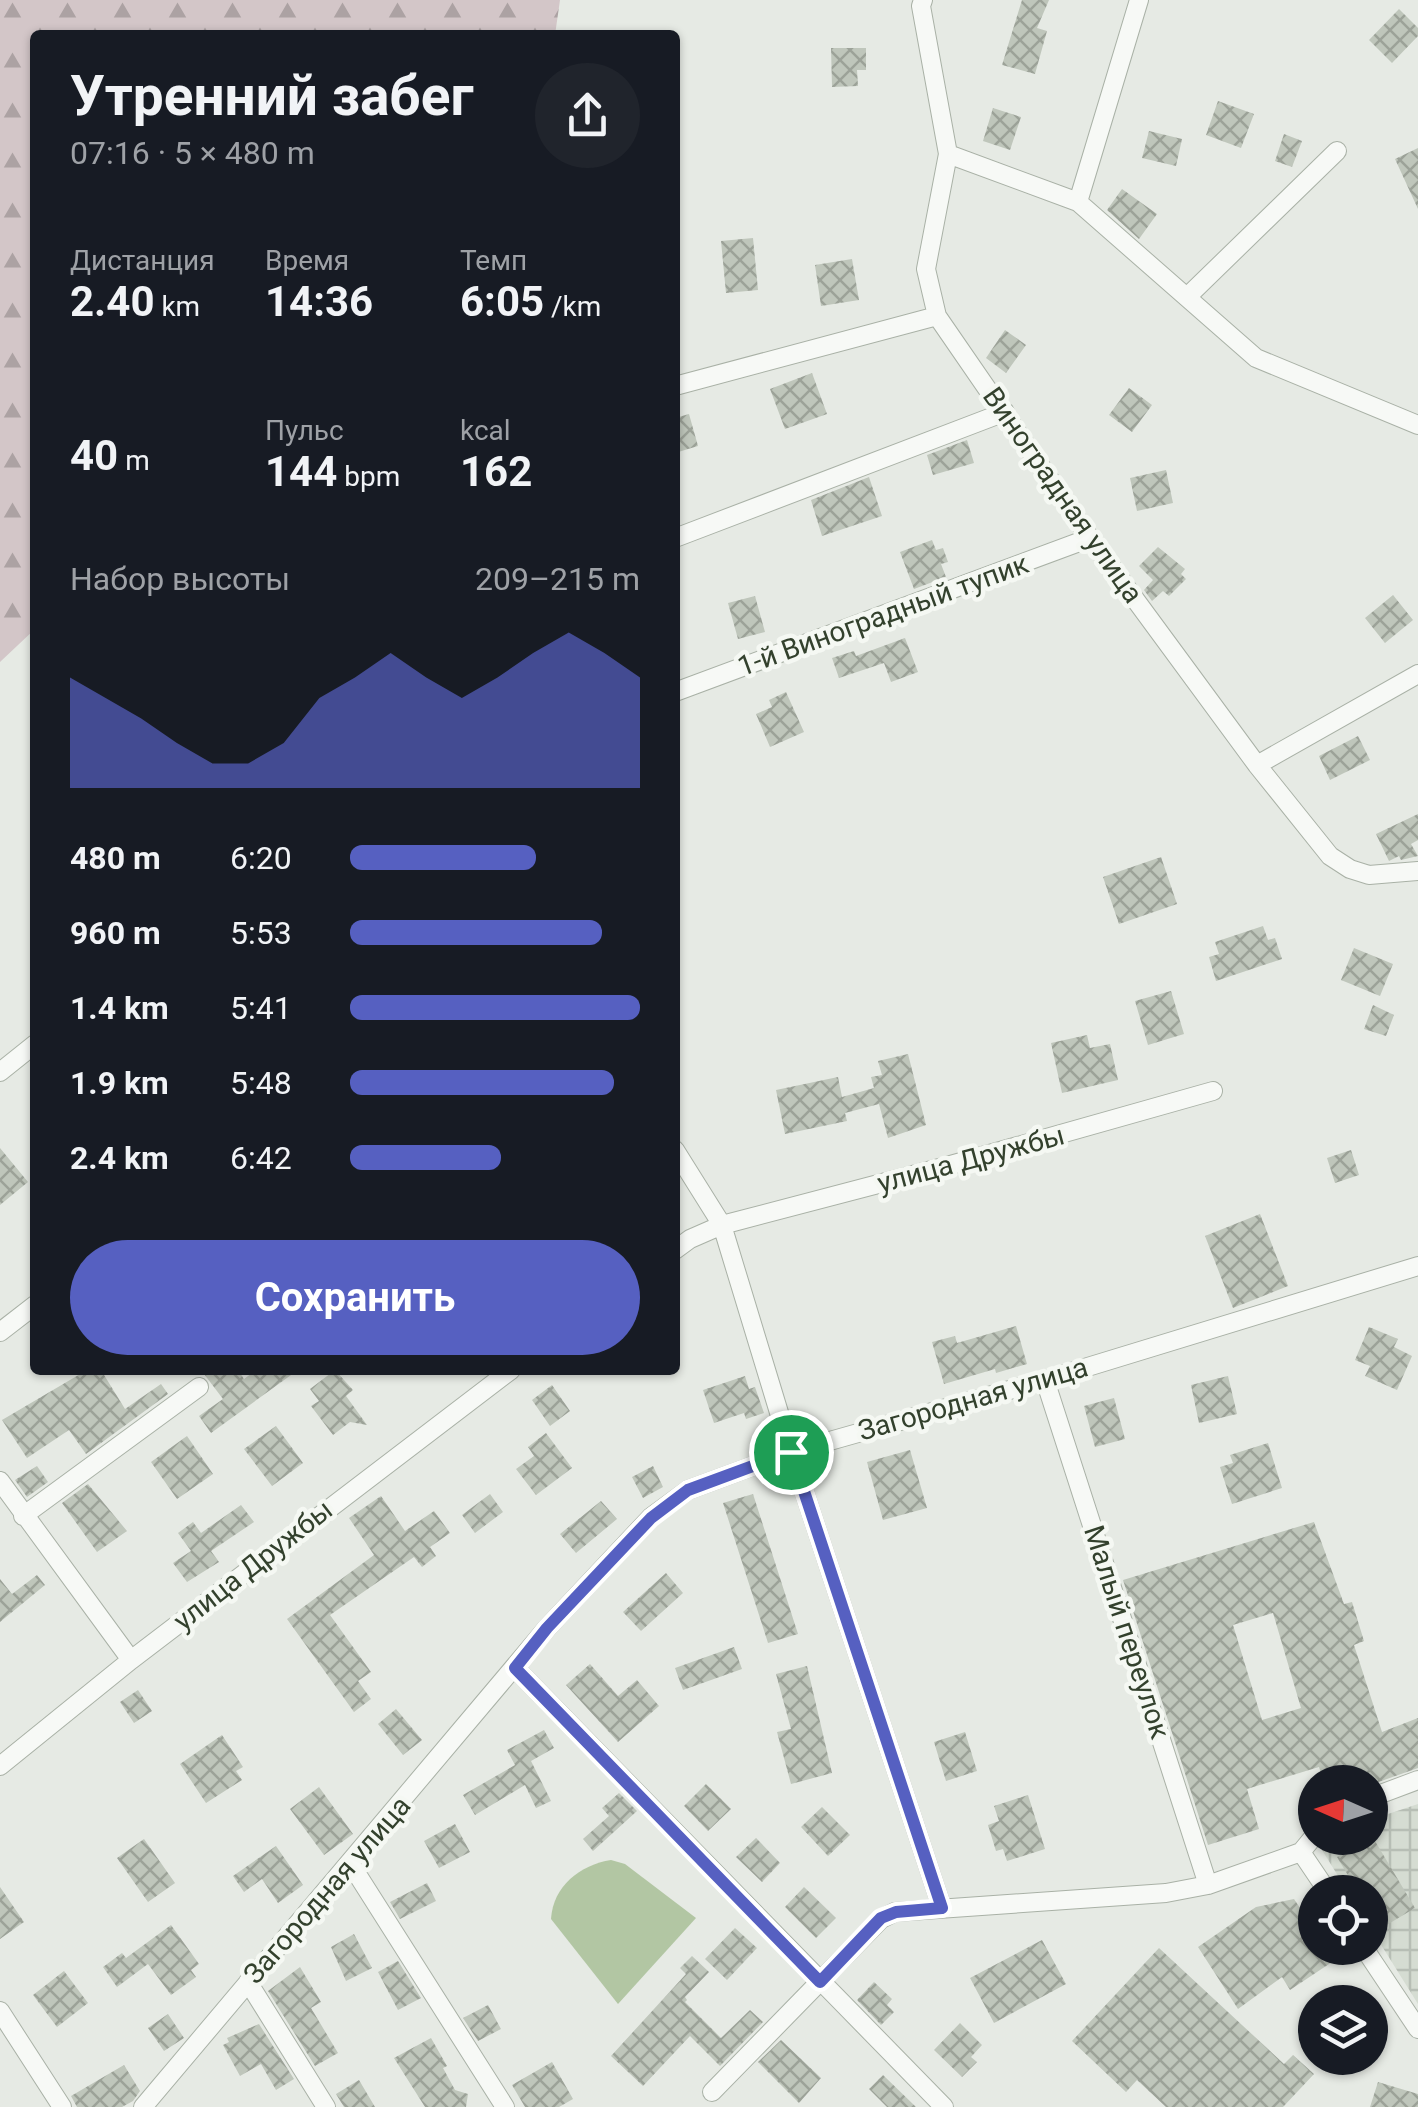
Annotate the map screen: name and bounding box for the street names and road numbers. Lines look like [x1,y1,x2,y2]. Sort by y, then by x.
street label: Виноградная улица [976,381,1150,609]
street label: 1-й Виноградный тупик [733,547,1033,683]
street label: улица Дружбы [874,1118,1068,1200]
street label: Загородная улица [854,1350,1092,1448]
street label: улица Дружбы [167,1493,339,1637]
street label: Малый переулок [1077,1521,1177,1743]
street label: Загородная улица [237,1790,417,1990]

